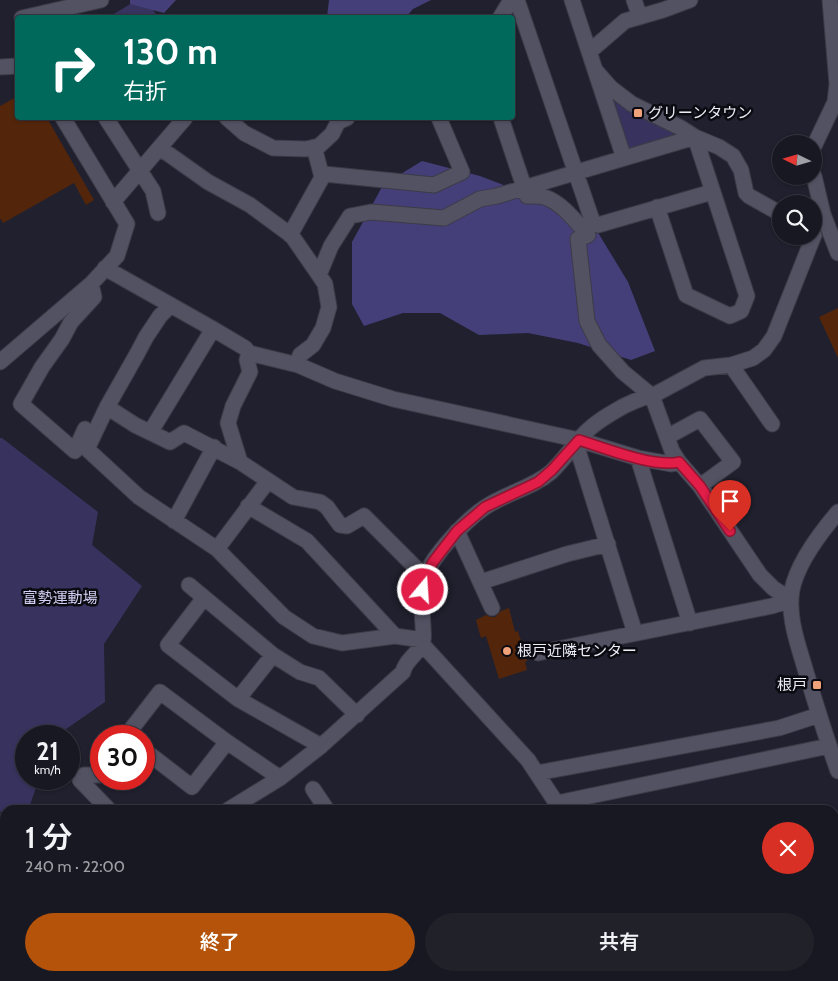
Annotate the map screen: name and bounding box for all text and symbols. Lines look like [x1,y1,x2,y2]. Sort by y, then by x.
text: 130 m [123,30,218,73]
icon: right [40,35,105,100]
text: 右折 [123,78,167,105]
place label: グリーンタウン [648,104,752,122]
marker: グリーンタウン [632,107,644,119]
north arrow [772,135,822,185]
map controls [772,135,822,245]
button: search [772,195,822,245]
pin [709,480,751,531]
icon: arrive [716,487,744,515]
position arrow [396,563,448,615]
park label: 富勢運動場 [22,589,98,607]
place label: 根戸近隣センター [517,642,637,660]
marker: 根戸近隣センター [501,645,513,657]
place label: 根戸 [777,676,807,694]
marker: 根戸 [811,679,823,691]
speed limit sign: 30 [90,725,155,790]
text: 21 [36,736,59,766]
text: km/h [34,762,61,777]
text: 1 分 [25,819,72,856]
button: close [762,822,814,874]
text: 240 m · 22:00 [25,857,125,876]
button: 終了 [25,913,415,971]
button: 共有 [425,913,814,971]

